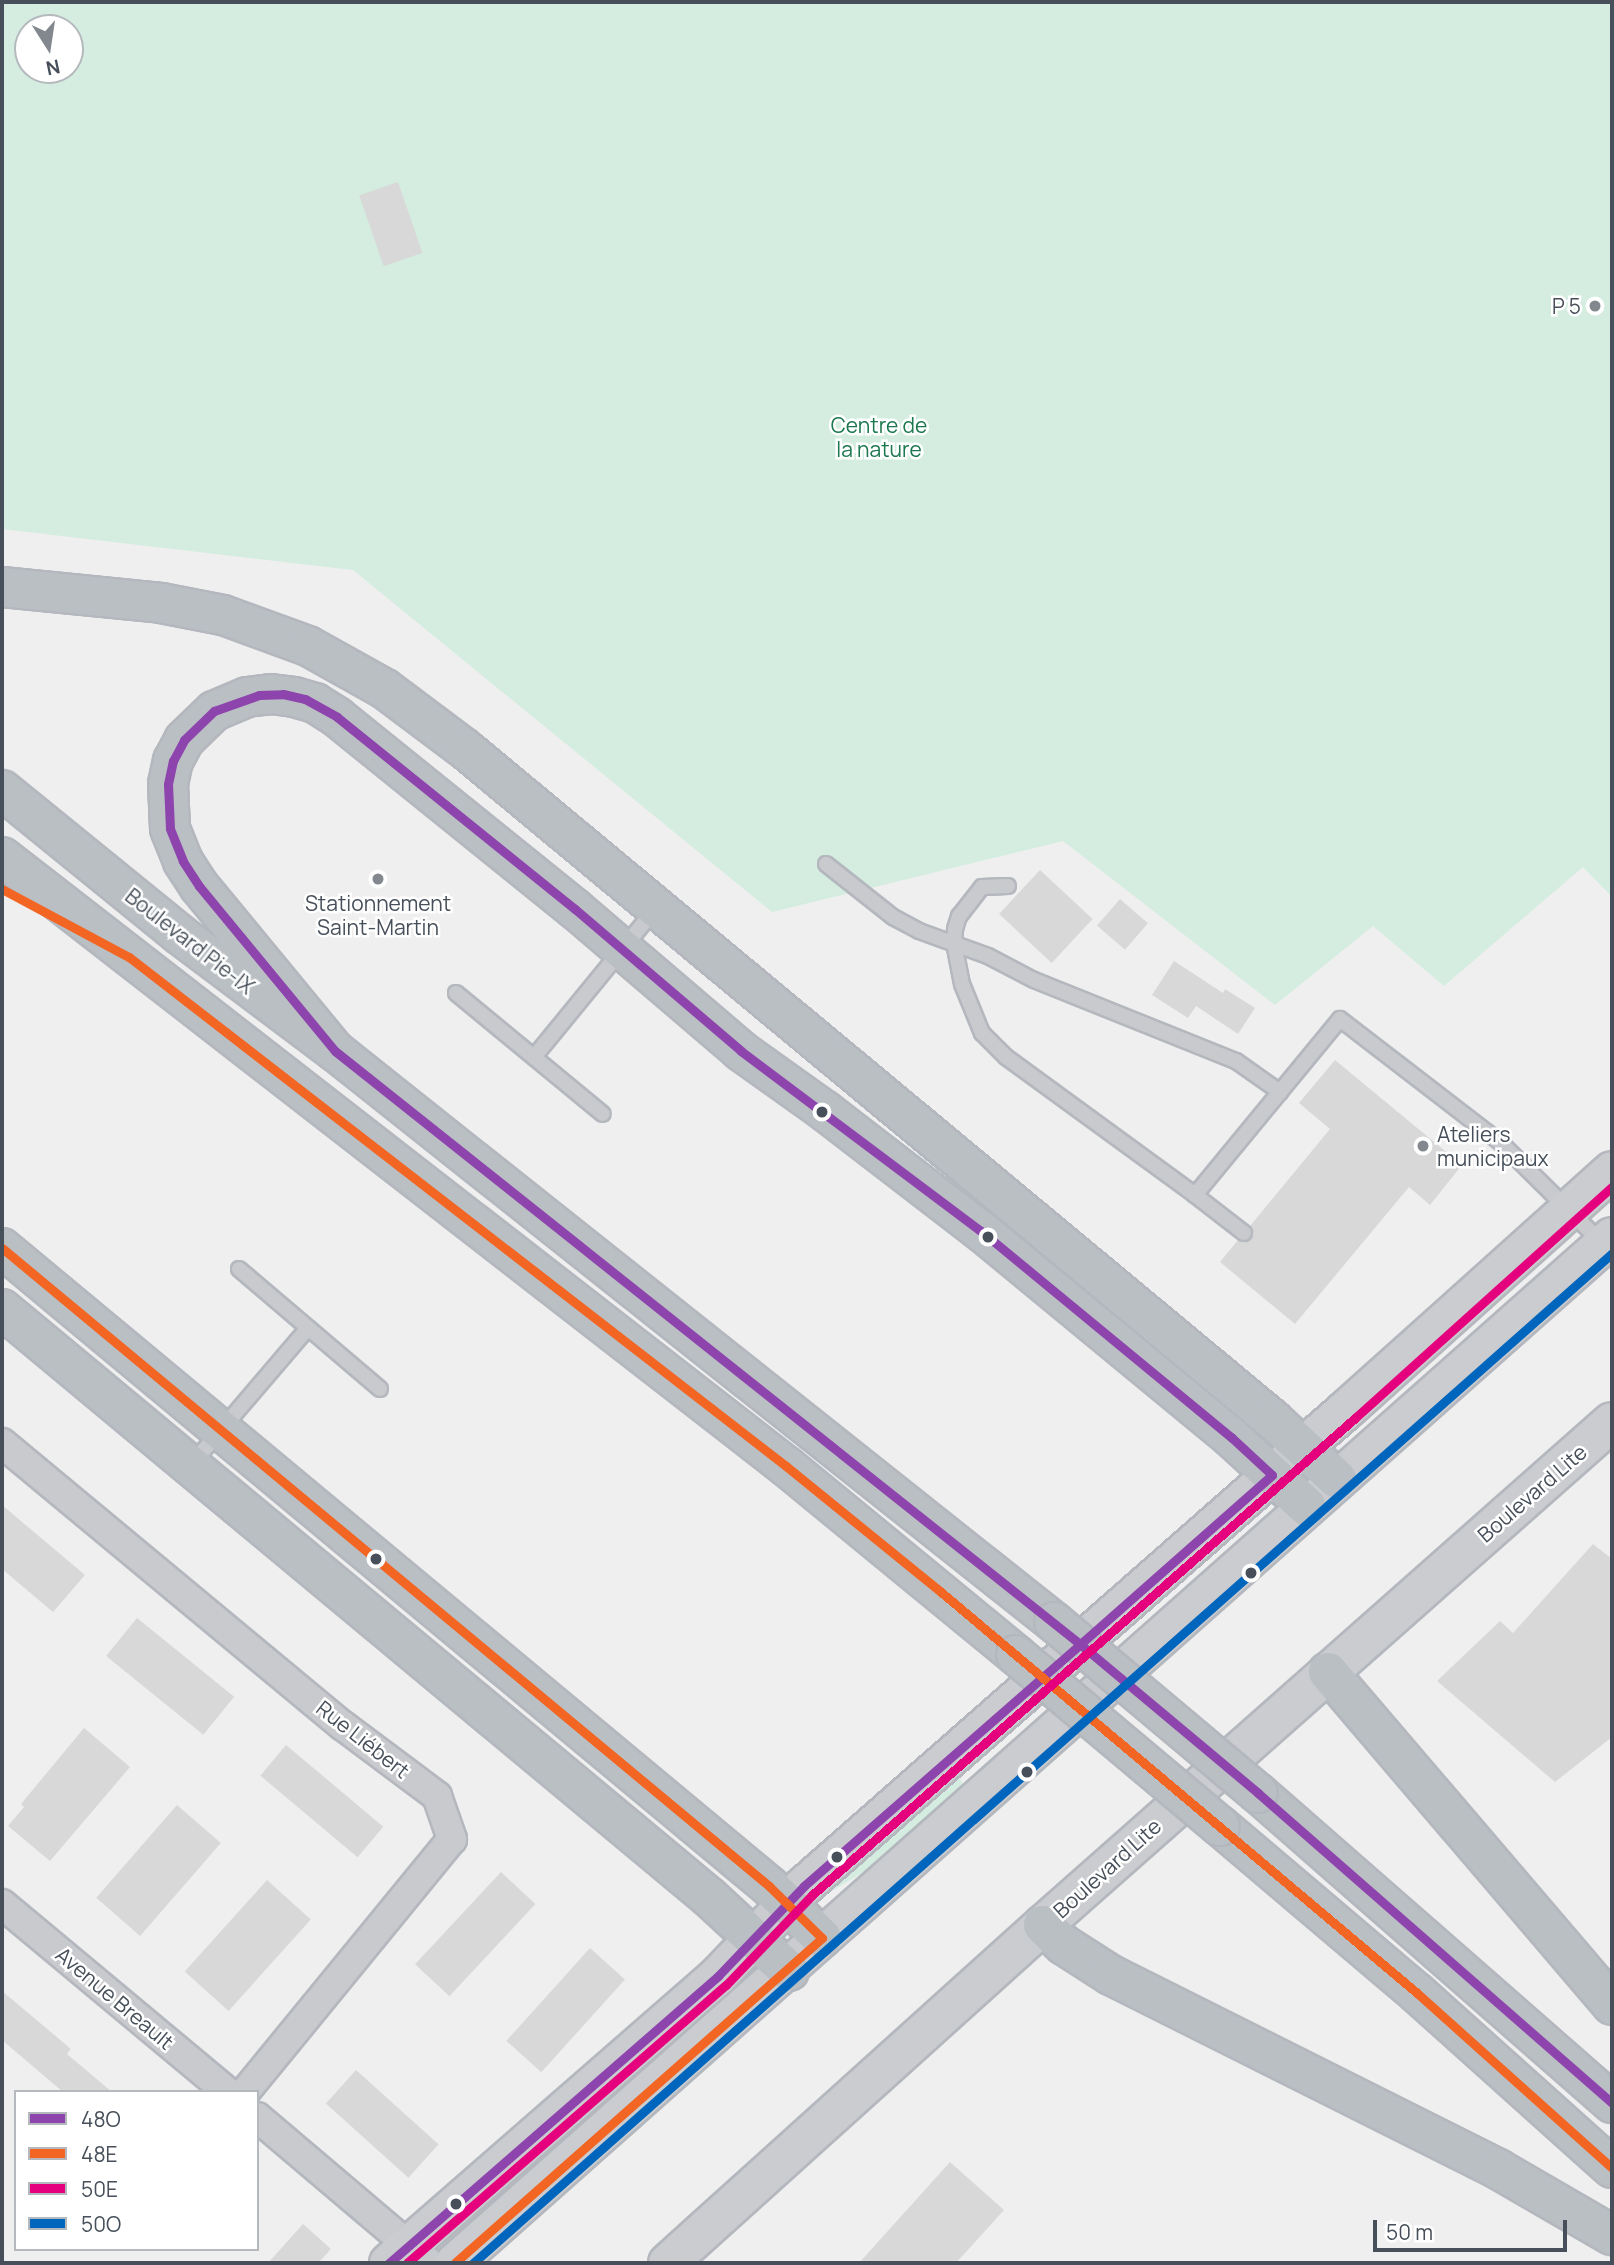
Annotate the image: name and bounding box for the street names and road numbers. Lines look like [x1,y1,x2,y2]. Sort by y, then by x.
street label: Boulevard Pie-IX [121,883,259,999]
street label: Boulevard Lite [1472,1439,1592,1547]
street label: Rue Liébert [312,1695,414,1783]
street label: Boulevard Lite [1048,1813,1166,1923]
street label: Avenue Breault [51,1941,179,2055]

